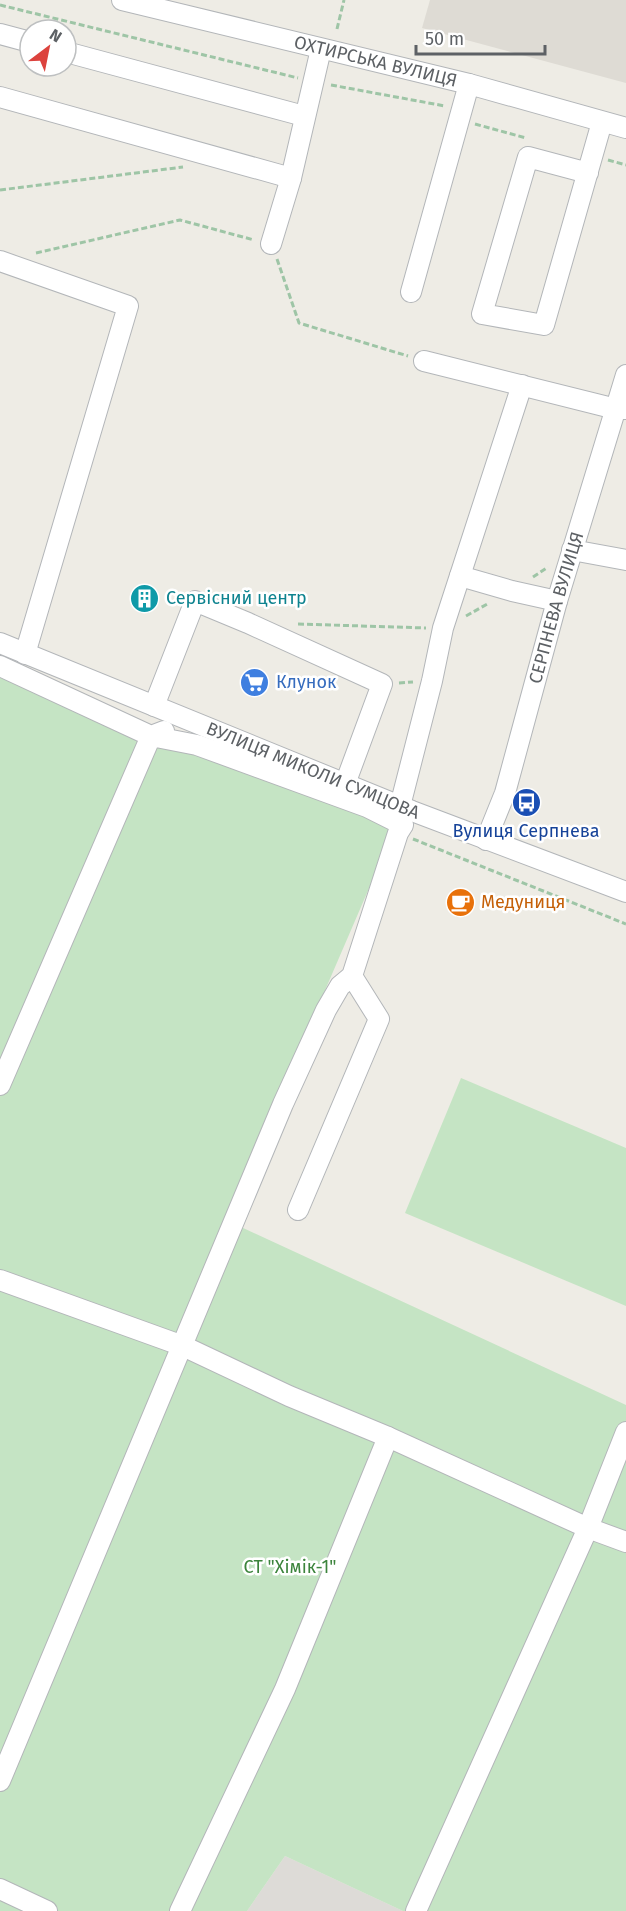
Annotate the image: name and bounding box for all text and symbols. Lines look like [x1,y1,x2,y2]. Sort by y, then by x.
north arrow [18,18,78,78]
scale bar [416,18,545,56]
text: N [46,25,65,47]
text: 50 m [425,28,464,50]
street label: ОХТИРСЬКА ВУЛИЦЯ [292,31,459,92]
street label: СЕРПНЕВА ВУЛИЦЯ [524,529,589,686]
building icon: Сервісний центр [129,582,161,614]
place label: Сервісний центр [166,587,307,609]
supermarket icon: Клунок [239,666,271,698]
place label: Клунок [276,671,337,693]
street label: ВУЛИЦЯ МИКОЛИ СУМЦОВА [203,717,423,824]
bus stop icon: Вулиця Серпнева [510,786,542,818]
place label: Вулиця Серпнева [452,820,600,842]
cafe icon: Медуниця [444,886,476,918]
place label: Медуниця [481,891,565,913]
park label: СТ "Хімік-1" [244,1556,336,1578]

